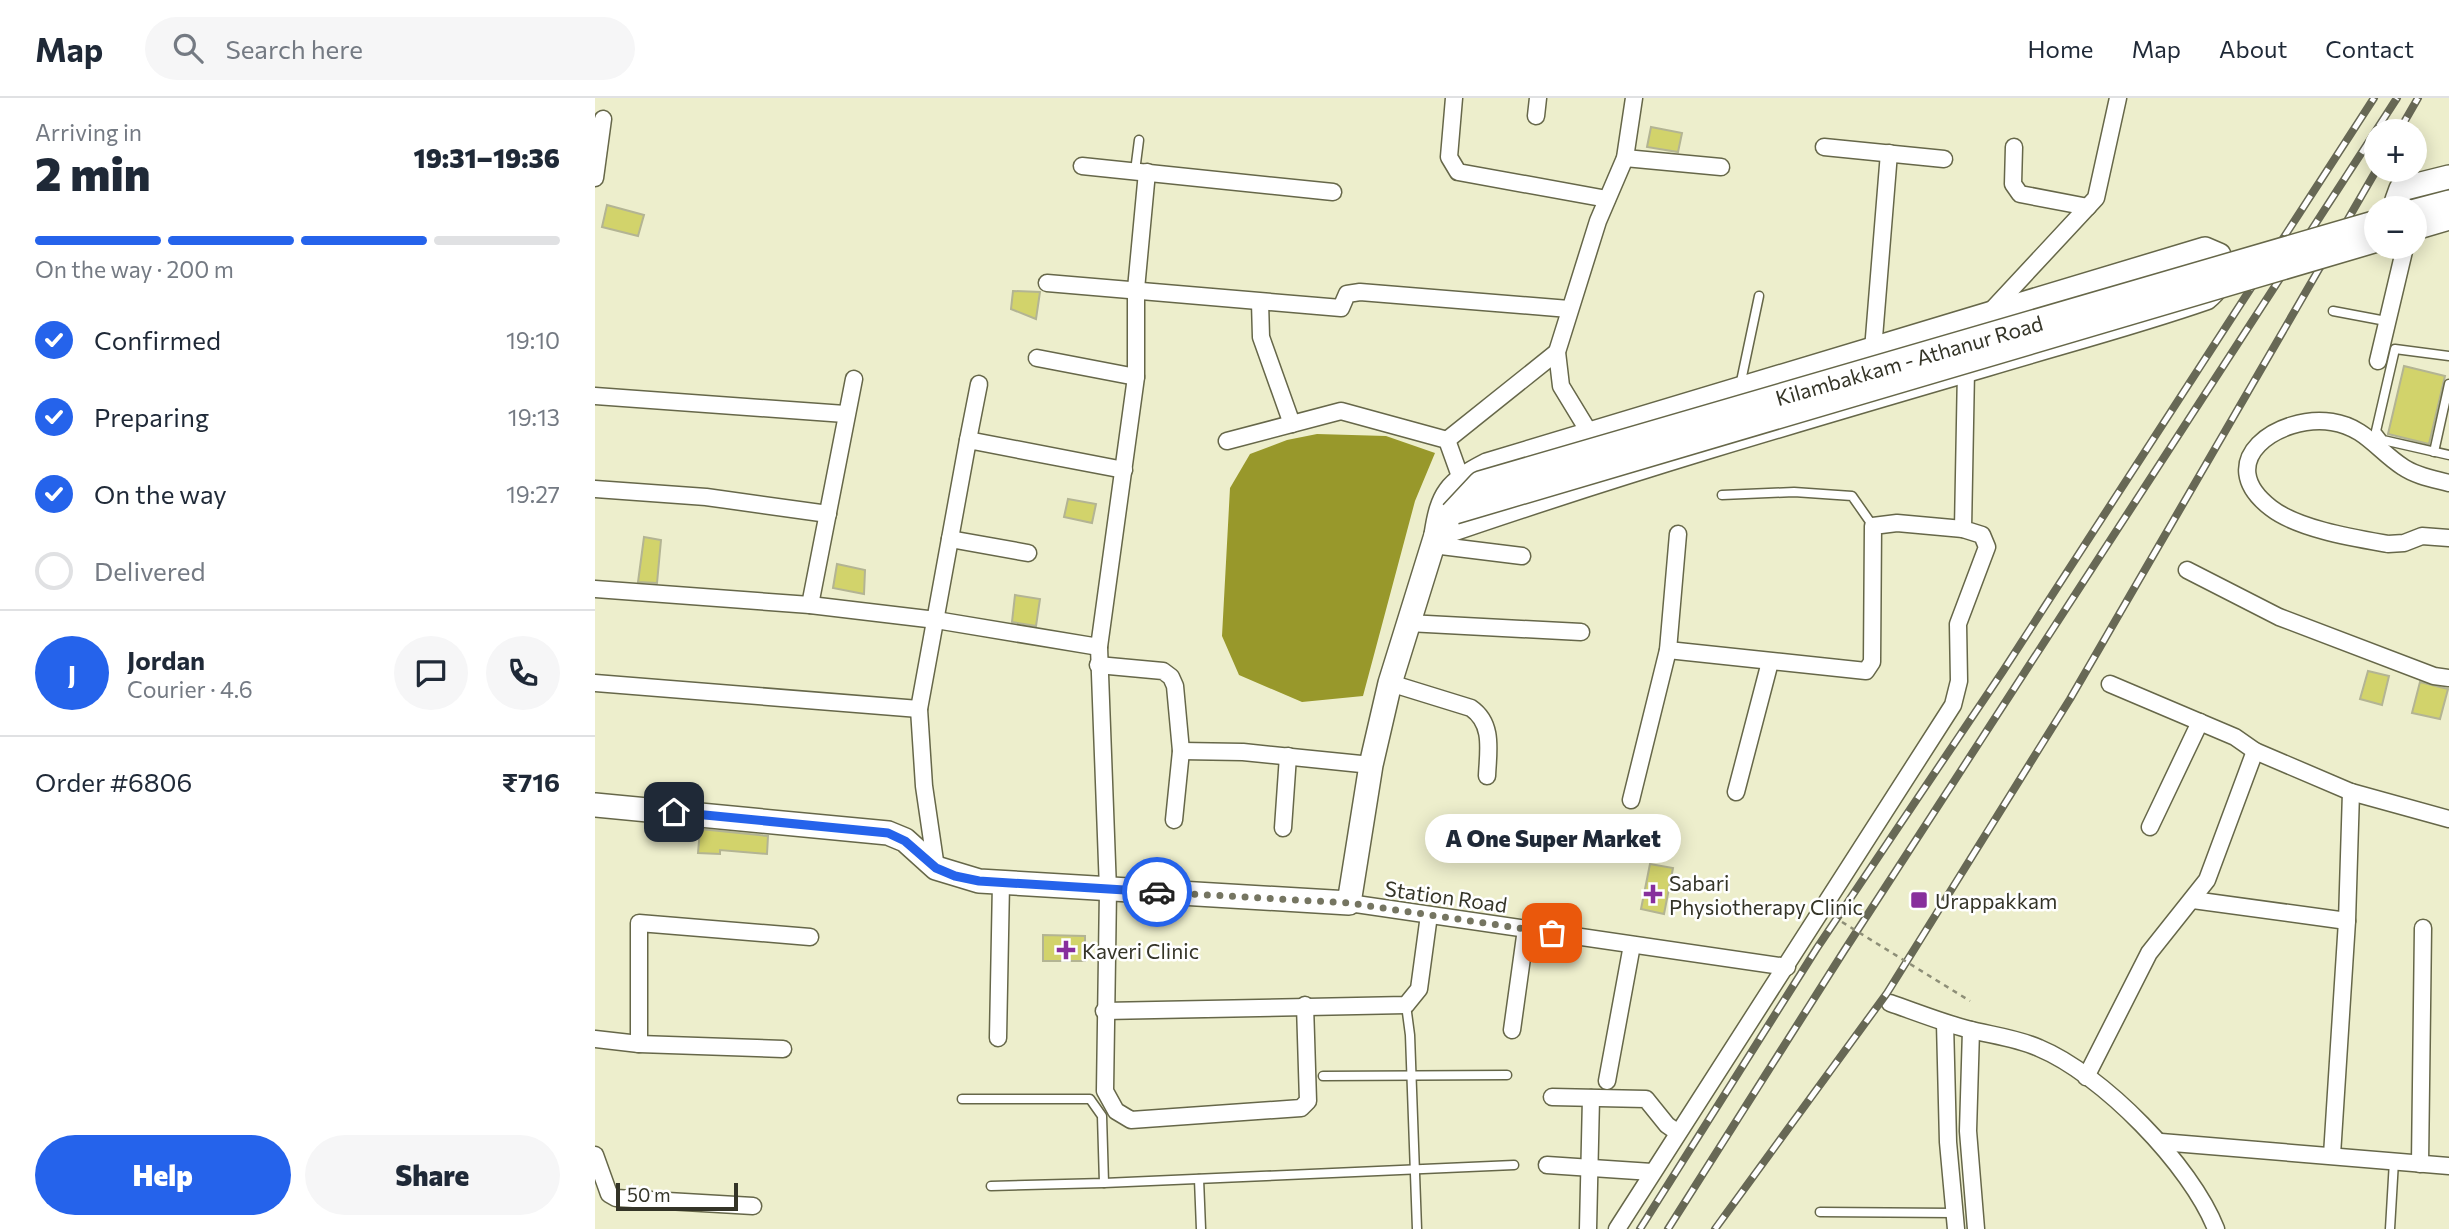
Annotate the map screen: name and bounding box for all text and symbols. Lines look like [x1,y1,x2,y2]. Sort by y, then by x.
search box [145,17,635,80]
text: Map [35,28,103,69]
icon: search [169,29,207,67]
text: Search here [225,33,363,64]
text: Home [2028,34,2094,63]
text: Map [2132,34,2181,63]
text: About [2219,34,2287,63]
text: Contact [2325,34,2414,63]
text: Arriving in [35,118,142,146]
map controls [2364,119,2427,259]
button: + [2364,119,2427,182]
text: 19:31–19:36 [414,142,560,173]
text: 2 min [35,144,151,200]
button: − [2364,196,2427,259]
text: On the way · 200 m [35,255,234,283]
street label: Kilambakkam - Athanur Road [1772,310,2046,410]
icon: check [35,321,73,359]
text: Confirmed [94,324,221,355]
text: 19:10 [506,326,560,354]
icon: check [35,398,73,436]
text: Preparing [94,401,209,432]
text: 19:13 [508,403,560,431]
icon: check [35,475,73,513]
text: On the way [94,478,227,509]
text: 19:27 [506,480,560,508]
text: Delivered [94,555,205,586]
button: chat [394,636,468,710]
button: phone [486,636,560,710]
text: Jordan [127,644,205,675]
text: J [68,658,76,689]
text: Courier · 4.6 [127,675,253,703]
text: Order #6806 [35,766,192,797]
text: ₹716 [502,766,560,797]
pin [644,782,704,842]
icon: home [655,793,693,831]
callout: A One Super Market [1424,814,1680,863]
text: A One Super Market [1445,824,1661,852]
courier [1122,857,1192,927]
place label: Sabari Physiotherapy Clinic [1669,870,1863,919]
icon: car [1138,873,1176,911]
street label: Station Road [1383,875,1509,917]
marker: Sabari Physiotherapy Clinic [1643,884,1663,904]
place label: Urappakkam [1935,888,2057,913]
marker: Urappakkam [1909,890,1929,910]
pin [1522,903,1582,963]
icon: bag [1533,914,1571,952]
place label: Kaveri Clinic [1082,938,1199,963]
marker: Kaveri Clinic [1056,940,1076,960]
button: Help [35,1135,291,1215]
button: Share [305,1135,560,1215]
scale bar [616,1180,739,1212]
text: 50 m [627,1183,671,1206]

